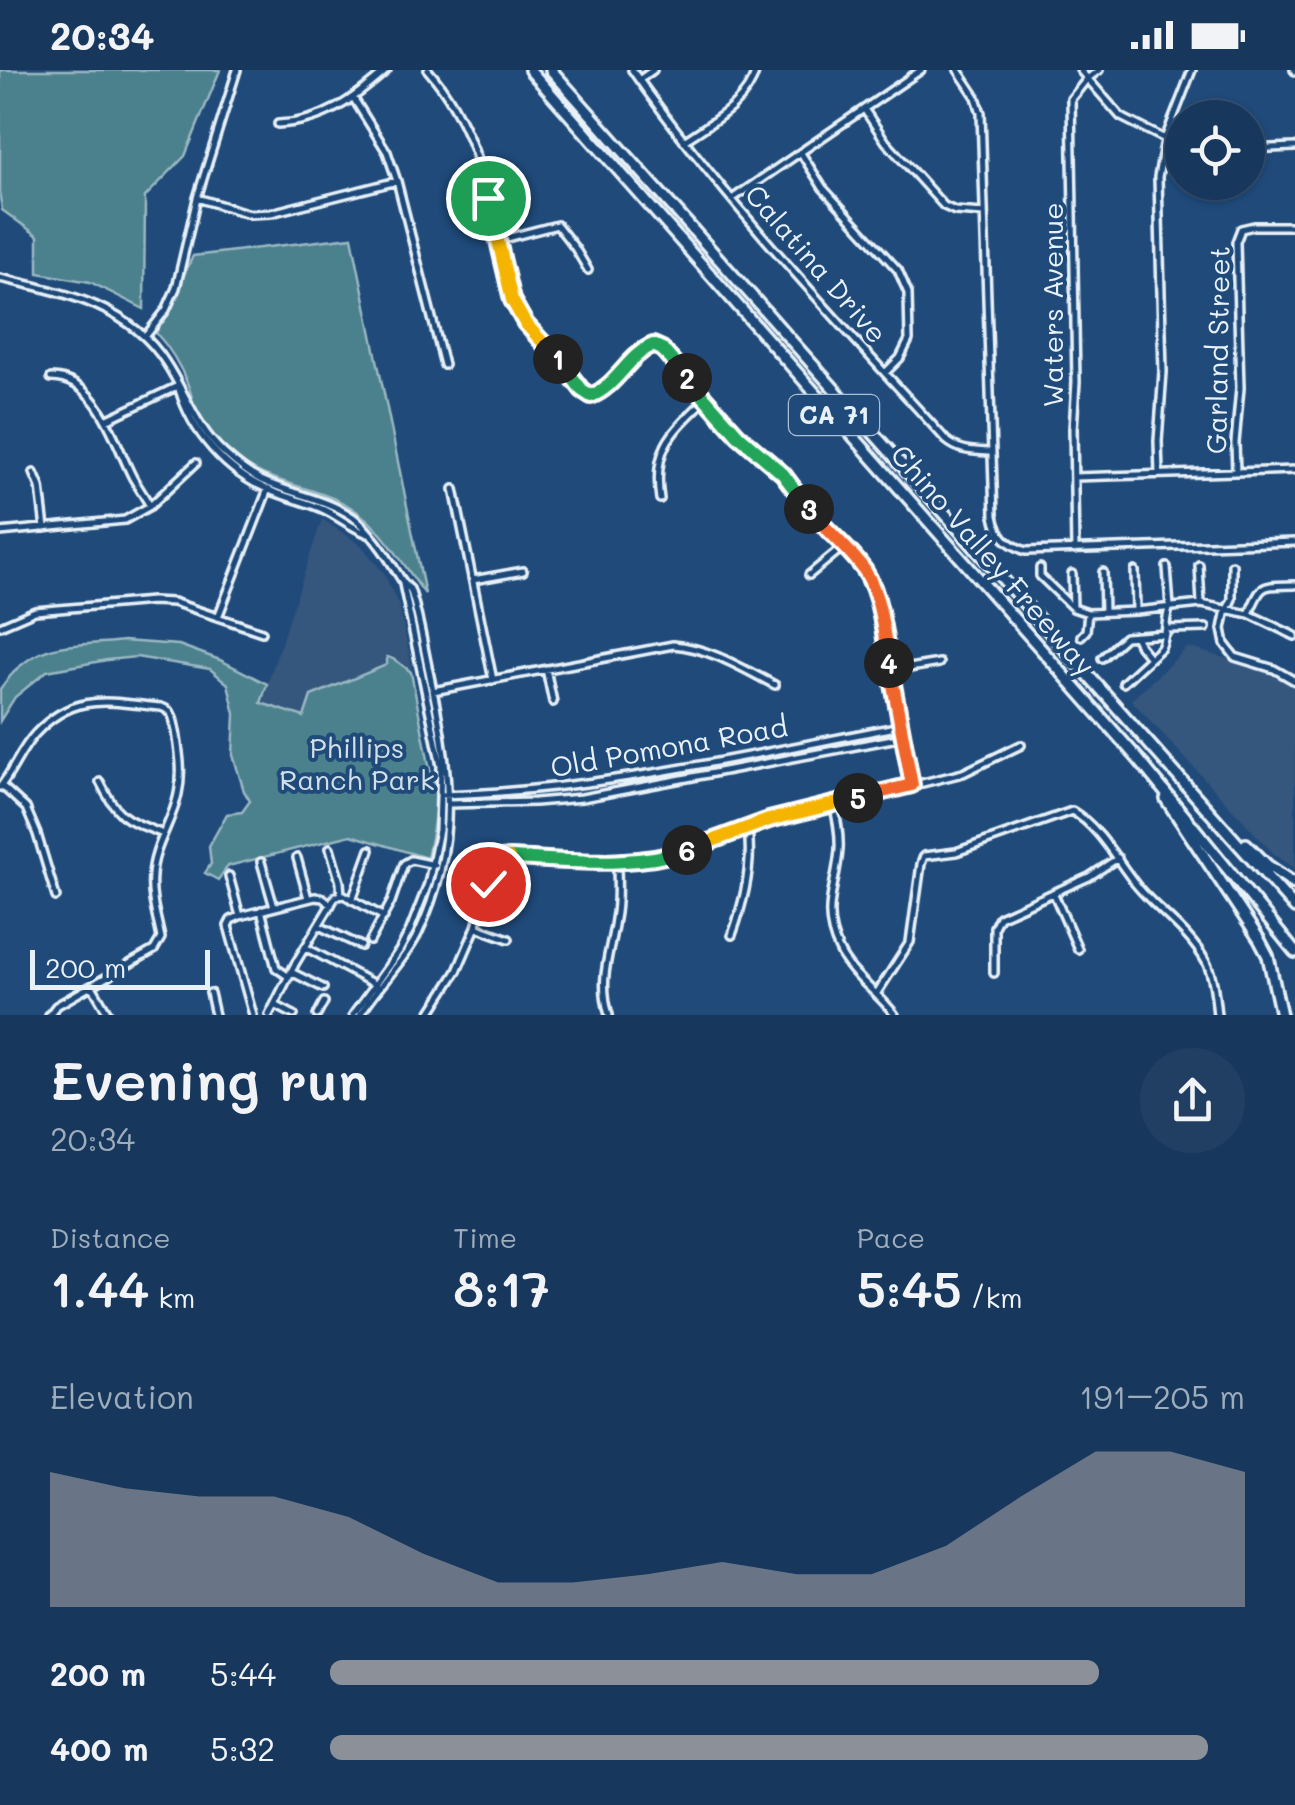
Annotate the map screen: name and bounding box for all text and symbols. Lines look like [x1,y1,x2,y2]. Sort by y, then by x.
text: 20:34 [50,10,155,60]
map controls [1165,100,1265,200]
button: locate [1165,100,1265,200]
pin [446,156,531,241]
icon: arrive [461,171,516,226]
street label: Calatina Drive [738,177,896,350]
street label: Waters Avenue [1034,202,1070,408]
street label: Garland Street [1197,246,1237,454]
pin: 1 [533,334,583,384]
text: 1 [552,341,564,377]
pin: 2 [662,353,712,403]
text: 2 [679,360,695,396]
road number: CA 71 [789,395,879,435]
street label: Chino Valley Freeway [884,437,1104,682]
pin: 3 [784,484,834,534]
text: 3 [801,491,817,527]
pin: 4 [864,638,914,688]
text: 4 [880,645,898,681]
street label: Old Pomona Road [547,707,790,785]
park label: Phillips Ranch Park [279,729,435,797]
pin: 5 [833,773,883,823]
text: 5 [850,780,866,816]
pin: 6 [662,825,712,875]
text: 6 [679,832,695,868]
pin [446,842,531,927]
icon: check [461,857,516,912]
scale bar [30,945,210,990]
text: 200 m [45,949,126,985]
text: Evening run [50,1043,369,1115]
button: share [1140,1048,1245,1153]
text: 20:34 [50,1117,135,1159]
text: Distance [50,1219,171,1255]
text: Time [453,1219,517,1255]
text: Pace [857,1219,925,1255]
text: 1.44 [50,1255,149,1321]
text: 8:17 [453,1255,550,1321]
text: 5:45 [857,1255,962,1321]
text: km [149,1279,195,1315]
text: /km [962,1279,1023,1315]
text: Elevation [50,1375,194,1417]
text: 191–205 m [1079,1375,1245,1417]
text: 200 m [50,1652,146,1694]
text: 5:44 [210,1652,276,1694]
text: 400 m [50,1727,148,1769]
text: 5:32 [210,1727,275,1769]

